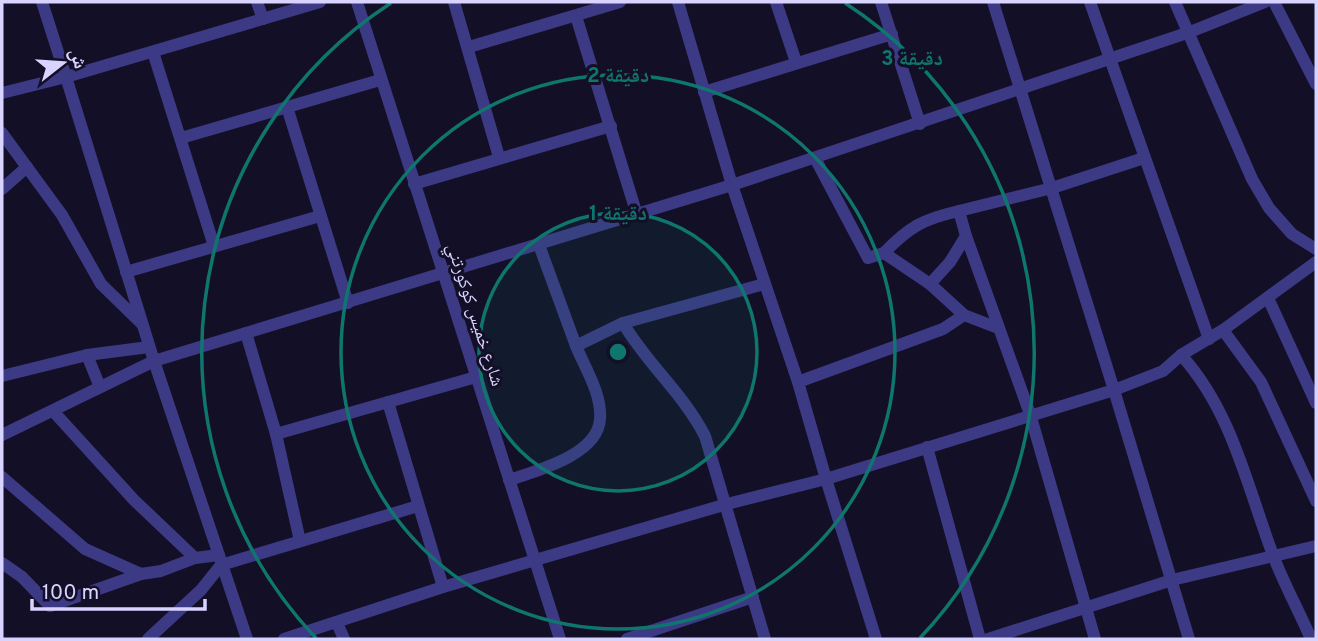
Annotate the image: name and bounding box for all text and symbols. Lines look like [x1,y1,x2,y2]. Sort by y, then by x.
north arrow [28,28,98,98]
text: ش [63,45,92,72]
text: 3 دقيقة [881,46,943,73]
text: 2 دقيقة [587,63,649,90]
text: 1 دقيقة [589,201,647,228]
street label: شارع خميس كوكورتني [439,241,508,390]
centre of rings [606,340,630,364]
scale bar [32,568,205,612]
text: 100 m [42,580,99,607]

